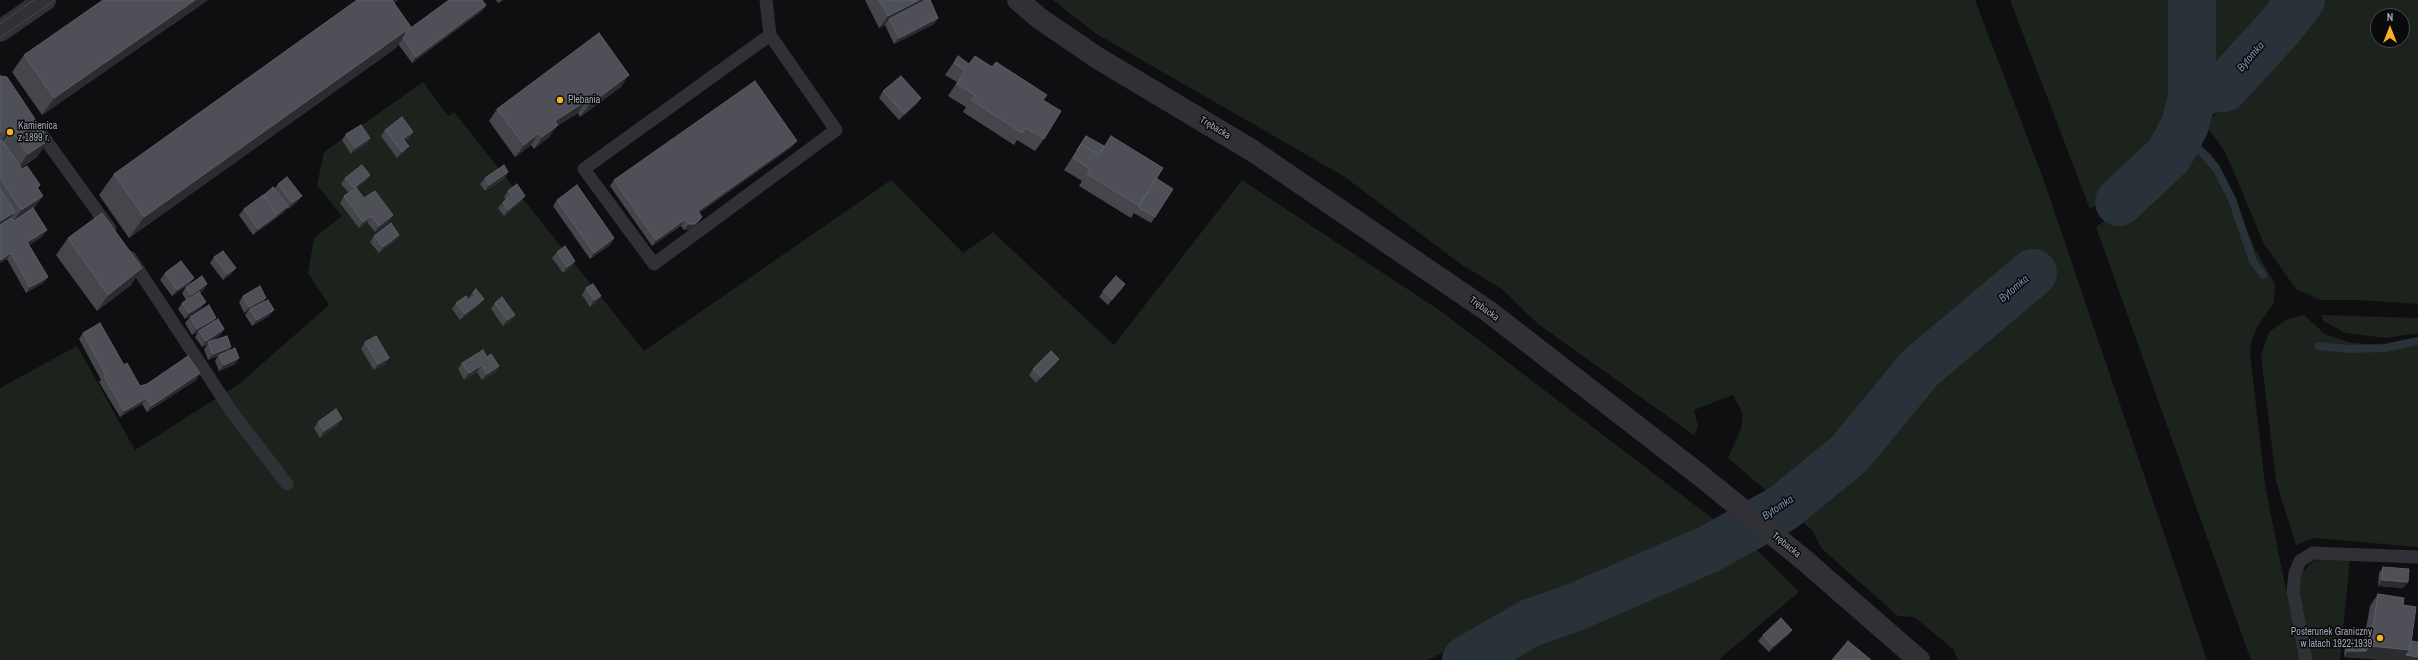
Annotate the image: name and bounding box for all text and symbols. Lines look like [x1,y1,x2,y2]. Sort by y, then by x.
north arrow [2370,8,2410,48]
text: N [2387,10,2393,24]
water label: Bytomka [2235,39,2267,75]
place label: Plebania [568,94,600,106]
marker: Plebania [555,95,565,105]
street label: Trębacka [1197,114,1233,142]
place label: Kamienica z 1899 r. [18,120,57,144]
marker: Kamienica z 1899 r. [5,127,15,137]
water label: Bytomka [1996,273,2032,305]
street label: Trębacka [1467,294,1501,324]
water label: Bytomka [1760,493,1796,523]
street label: Trębacka [1769,530,1803,560]
place label: Posterunek Graniczny w latach 1922-1939 [2291,626,2372,650]
marker: Posterunek Graniczny w latach 1922-1939 [2375,633,2385,643]

